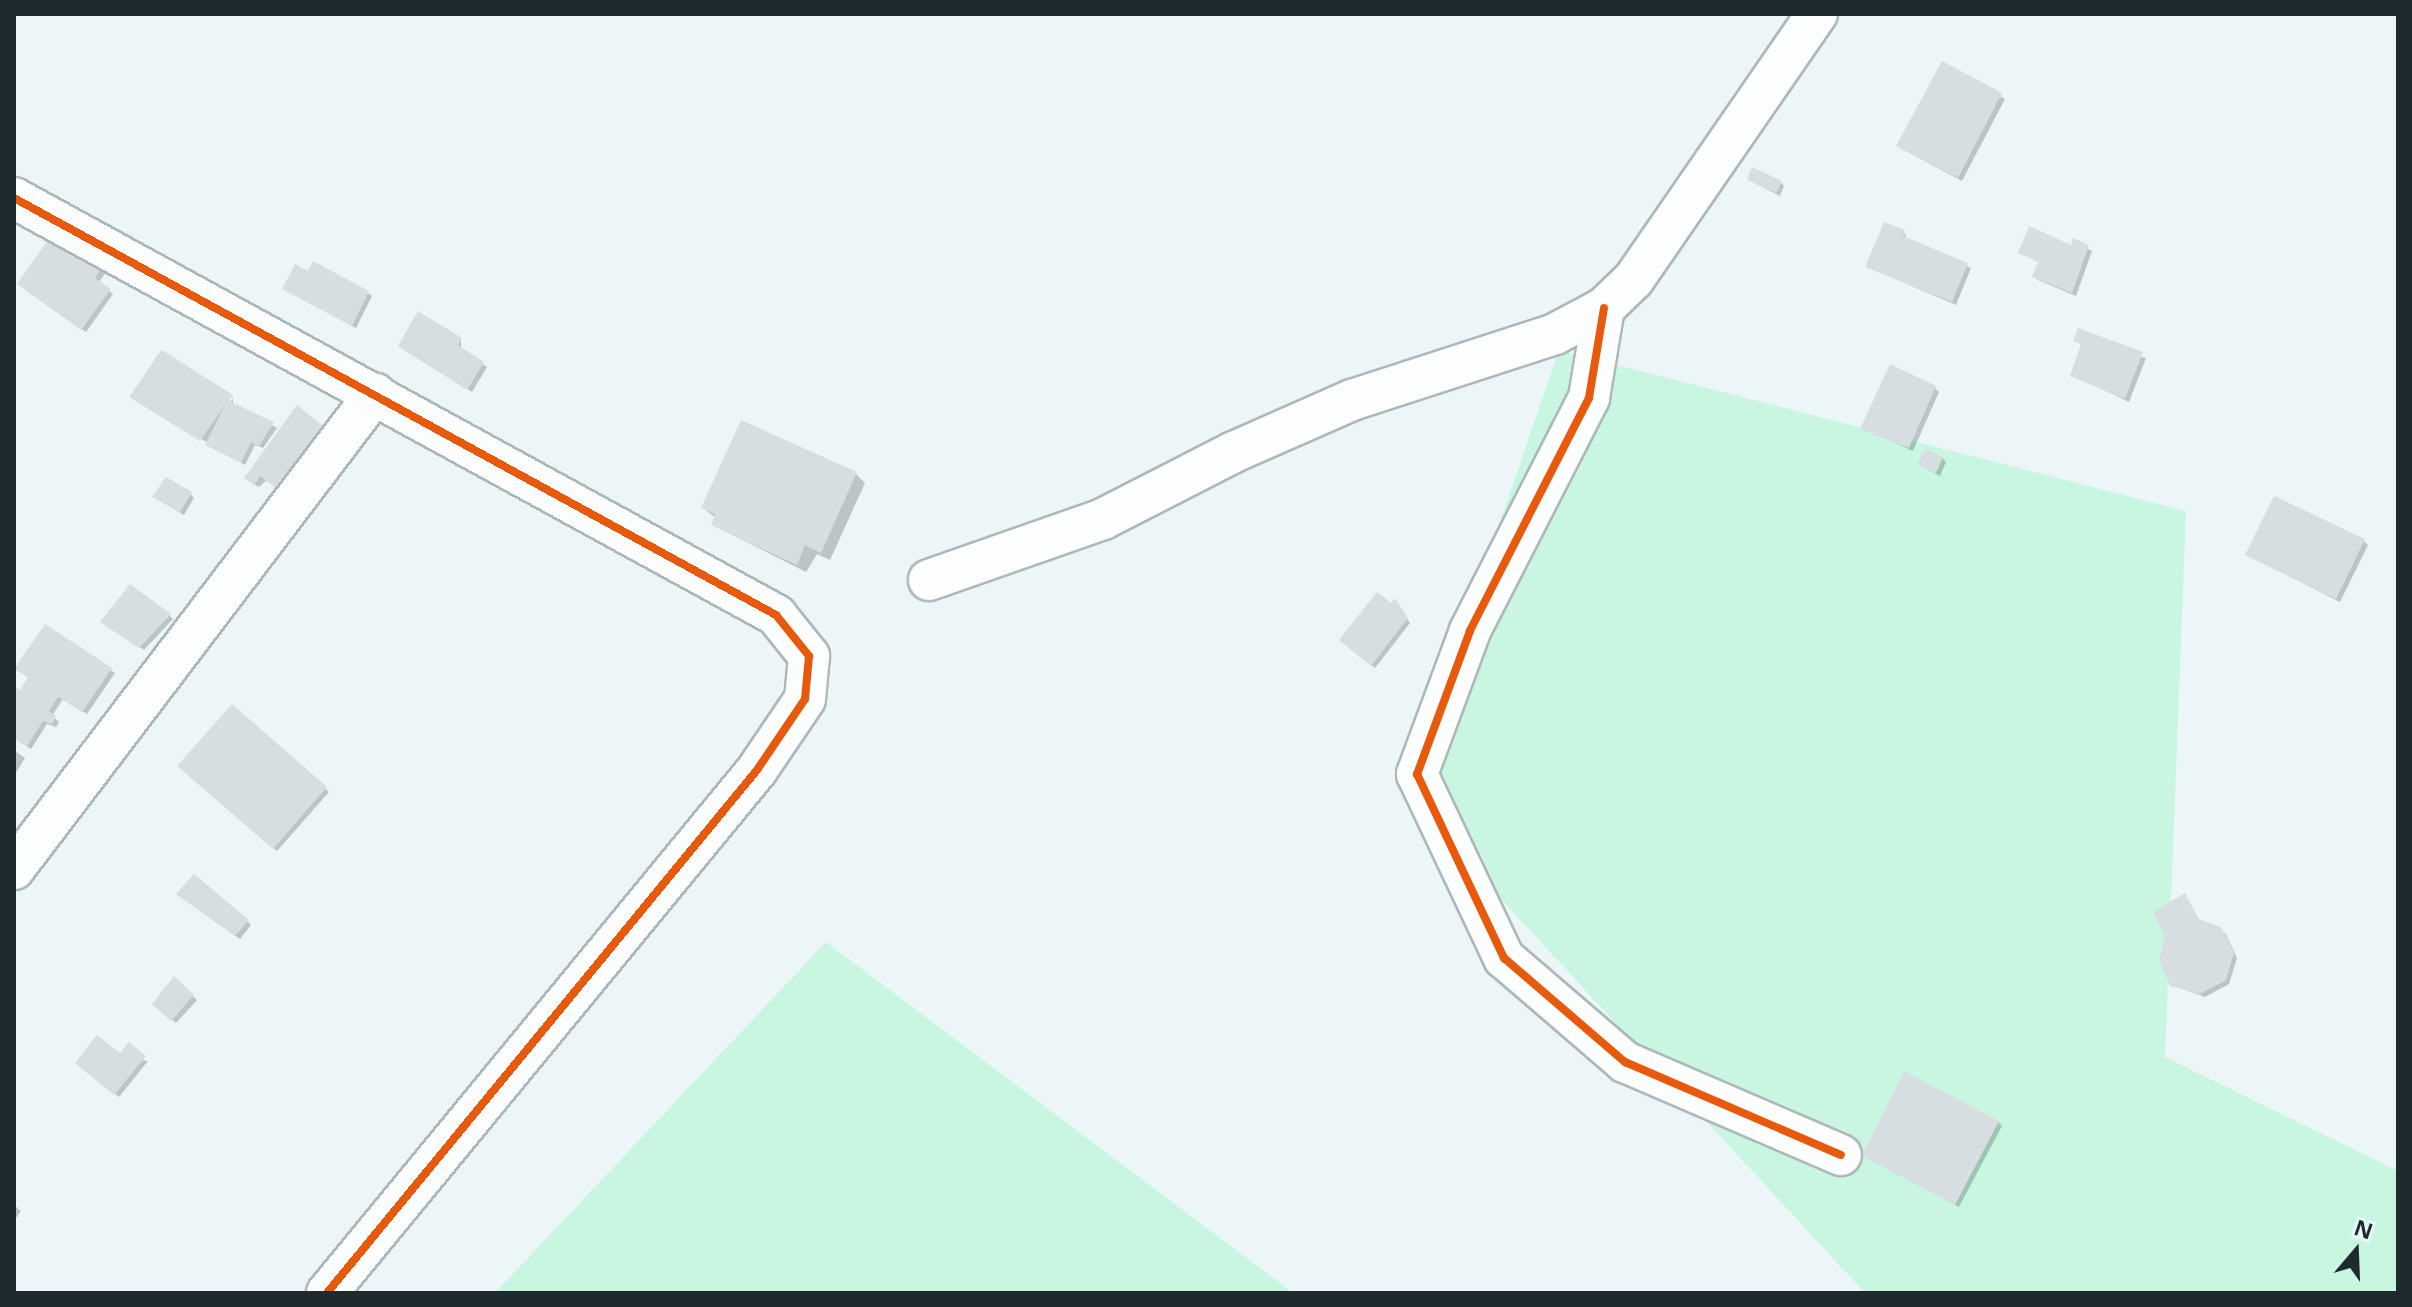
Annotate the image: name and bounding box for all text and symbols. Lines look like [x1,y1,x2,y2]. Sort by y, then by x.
north arrow [2316,1211,2396,1291]
text: N [2350,1211,2377,1245]

